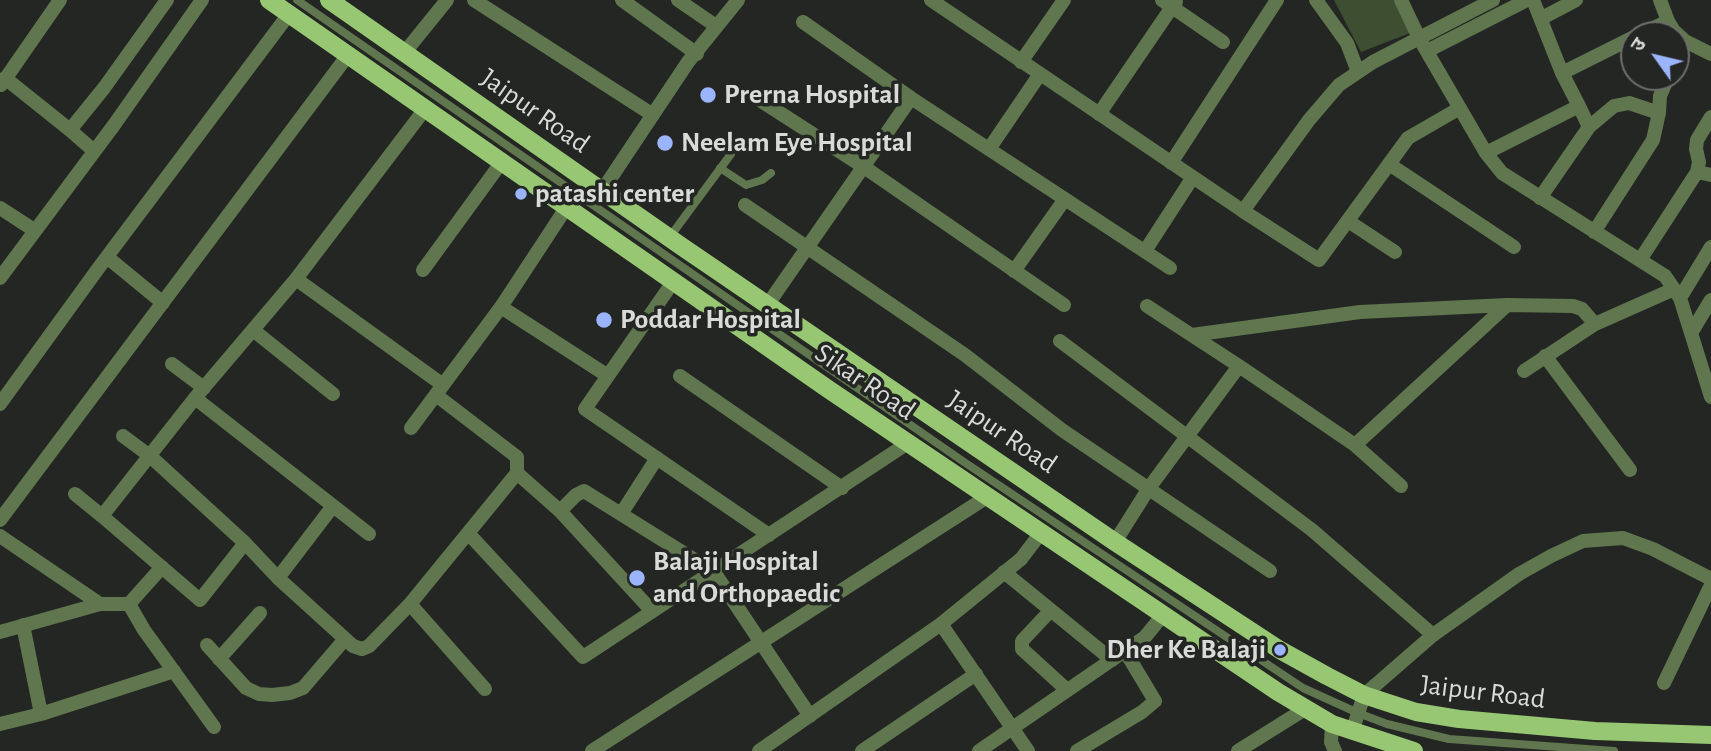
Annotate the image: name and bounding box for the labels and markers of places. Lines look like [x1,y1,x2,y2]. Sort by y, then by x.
place label: Prerna Hospital [724,78,900,112]
marker: Prerna Hospital [698,85,718,105]
place label: Neelam Eye Hospital [681,126,913,160]
marker: Neelam Eye Hospital [655,133,675,153]
place label: patashi center [535,177,694,211]
marker: patashi center [513,186,529,202]
place label: Poddar Hospital [620,303,801,337]
marker: Poddar Hospital [594,310,614,330]
place label: Balaji Hospital and Orthopaedic [653,545,840,611]
marker: Balaji Hospital and Orthopaedic [627,568,647,588]
place label: Dher Ke Balaji [1107,633,1266,667]
marker: Dher Ke Balaji [1272,642,1288,658]

